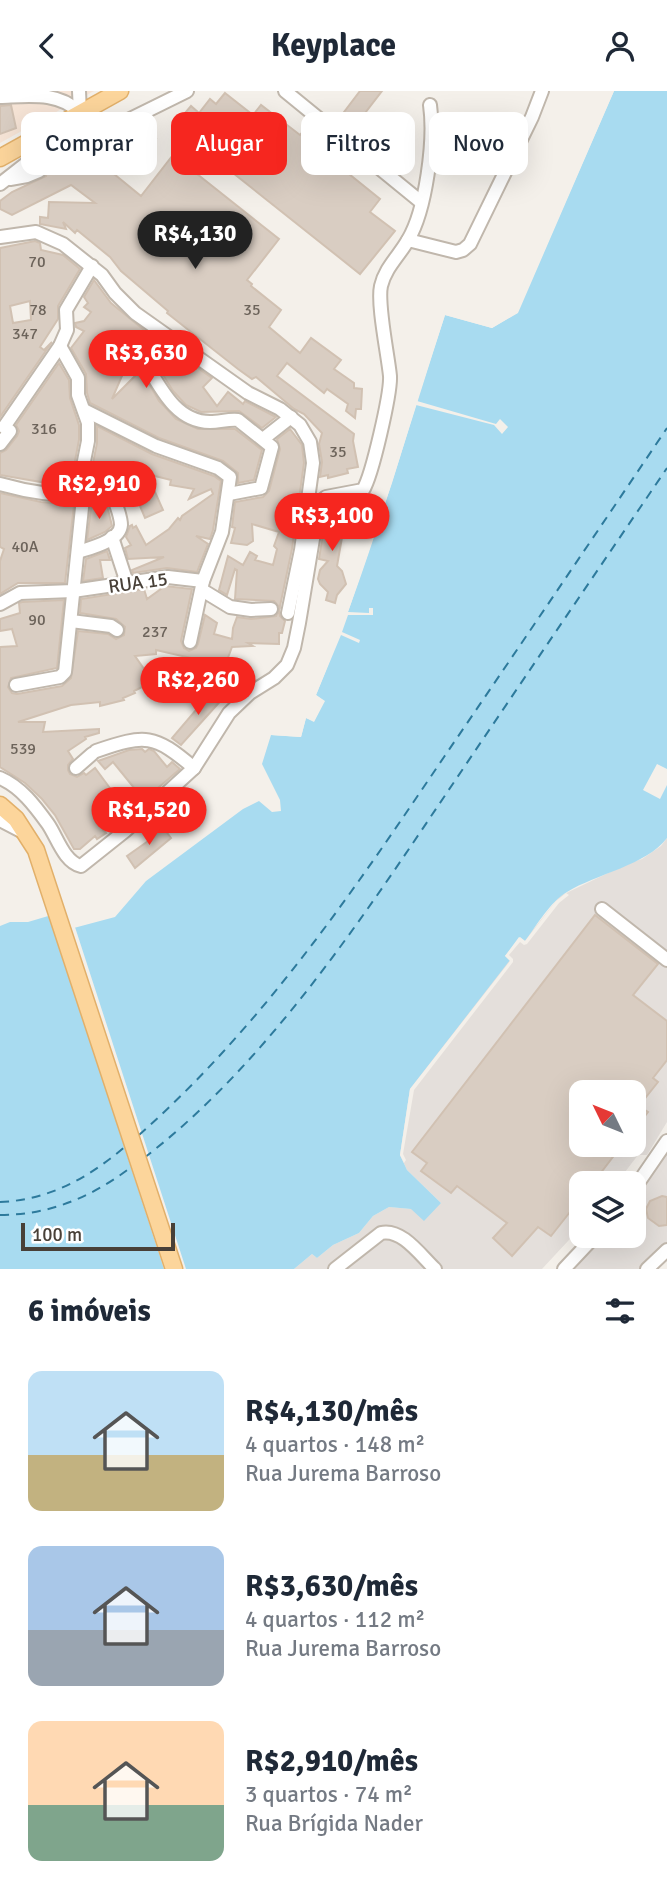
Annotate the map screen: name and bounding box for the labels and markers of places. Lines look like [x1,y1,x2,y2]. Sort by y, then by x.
pin: R$4,130 [130,211,260,271]
pin: R$3,630 [81,331,211,390]
pin: R$2,910 [34,461,164,521]
pin: R$3,100 [267,493,397,553]
pin: R$2,260 [133,657,263,717]
pin: R$1,520 [84,787,214,847]

